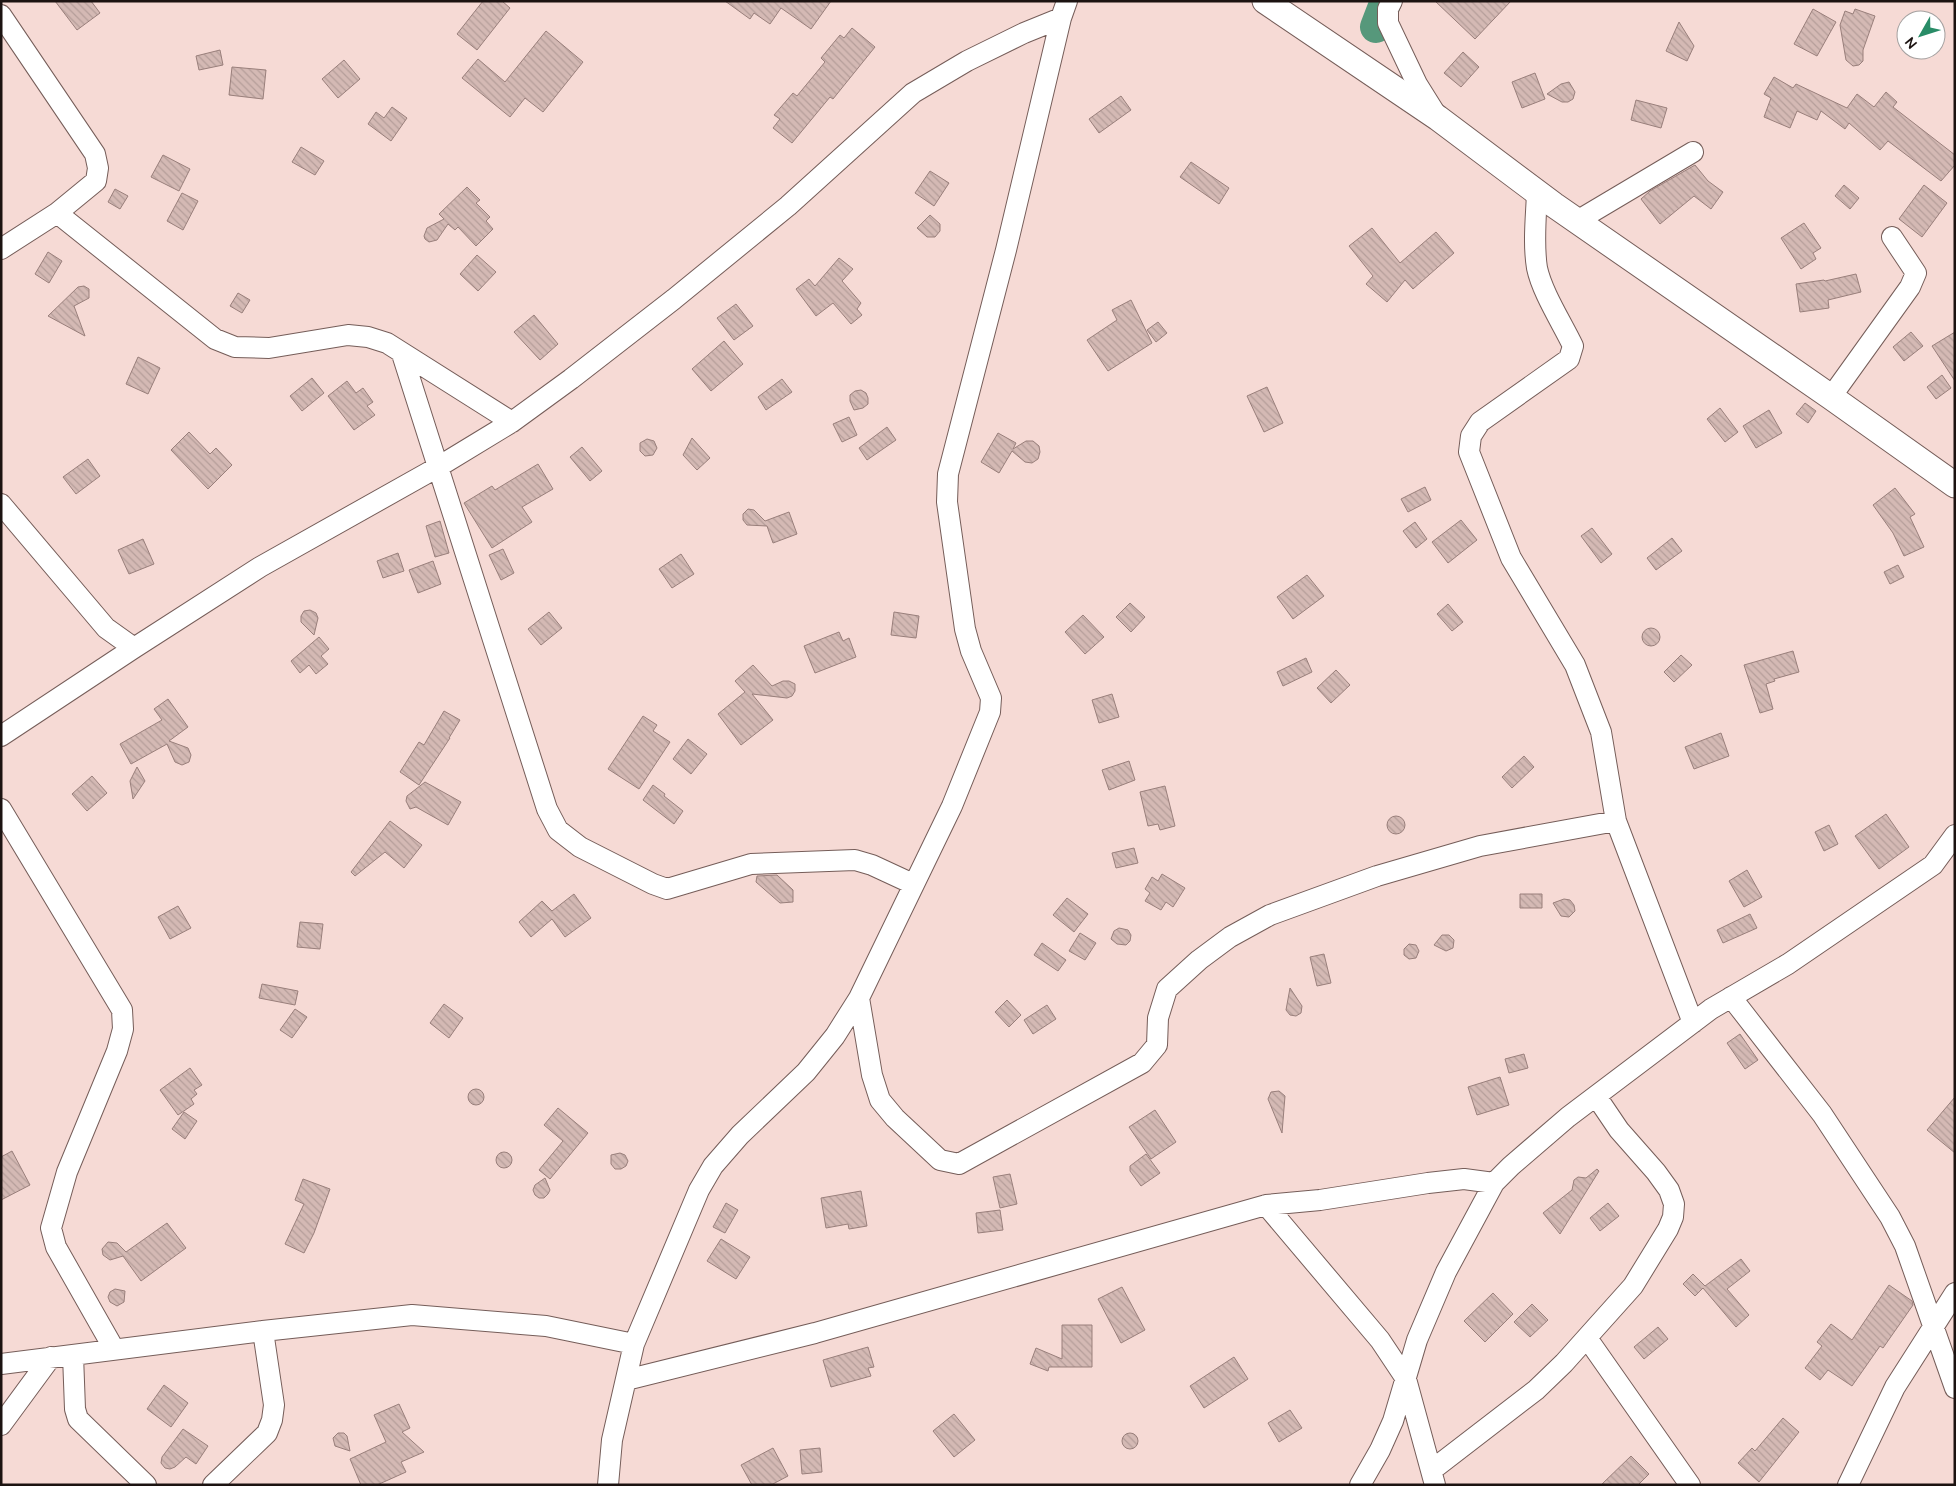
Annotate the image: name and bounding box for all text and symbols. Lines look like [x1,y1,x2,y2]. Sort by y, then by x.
north arrow [1896,10,1946,60]
text: N [1901,34,1920,52]

